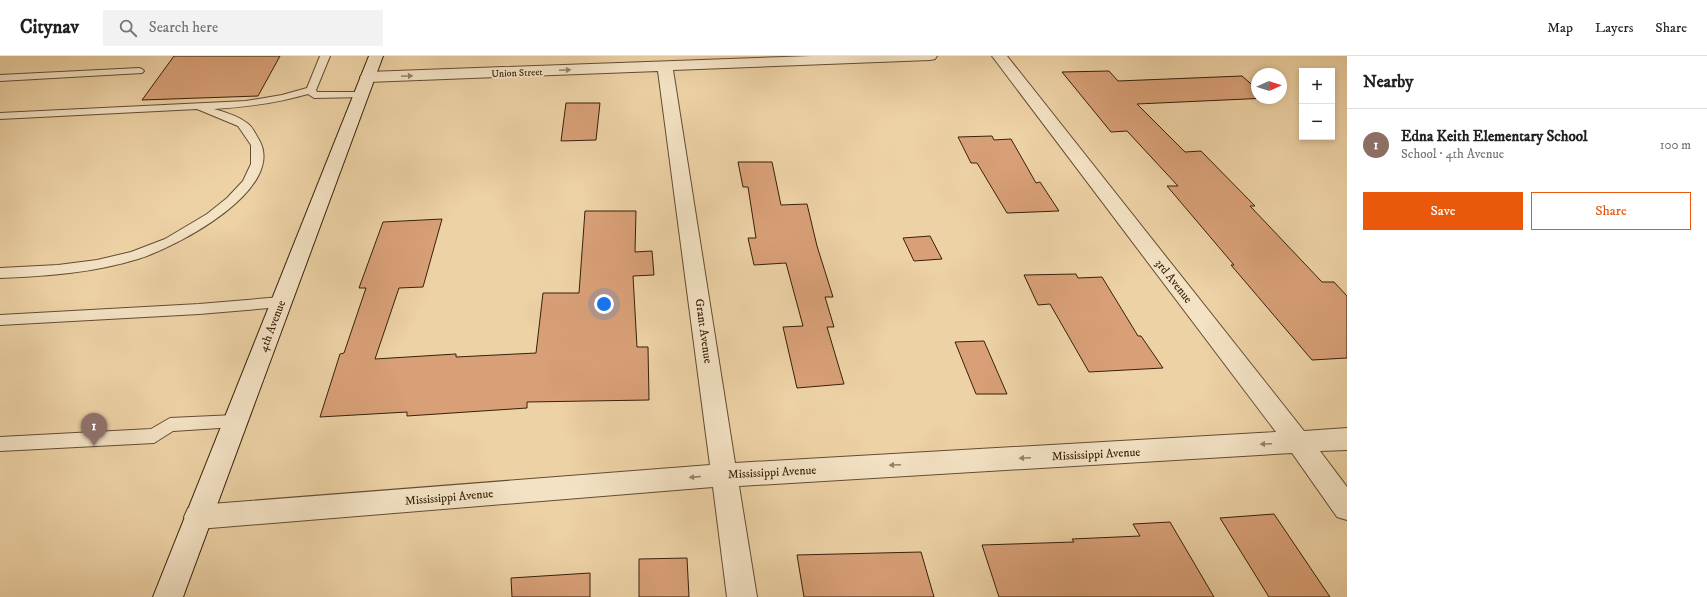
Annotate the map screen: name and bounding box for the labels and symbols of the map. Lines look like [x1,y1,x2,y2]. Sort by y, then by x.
street label: Union Street [491,66,543,80]
one-way arrow [559,66,571,73]
north arrow [1251,68,1287,104]
one-way arrow [401,73,414,79]
street label: 3rd Avenue [1152,256,1196,306]
your location [594,294,614,314]
street label: 4th Avenue [256,298,289,354]
street label: Grant Avenue [692,298,715,364]
pin: 1 [81,413,107,446]
one-way arrow [1259,441,1272,447]
street label: Mississippi Avenue [1051,445,1141,464]
one-way arrow [1019,454,1031,461]
one-way arrow [889,462,901,469]
street label: Mississippi Avenue [727,463,817,482]
one-way arrow [689,474,701,481]
street label: Mississippi Avenue [404,486,494,509]

